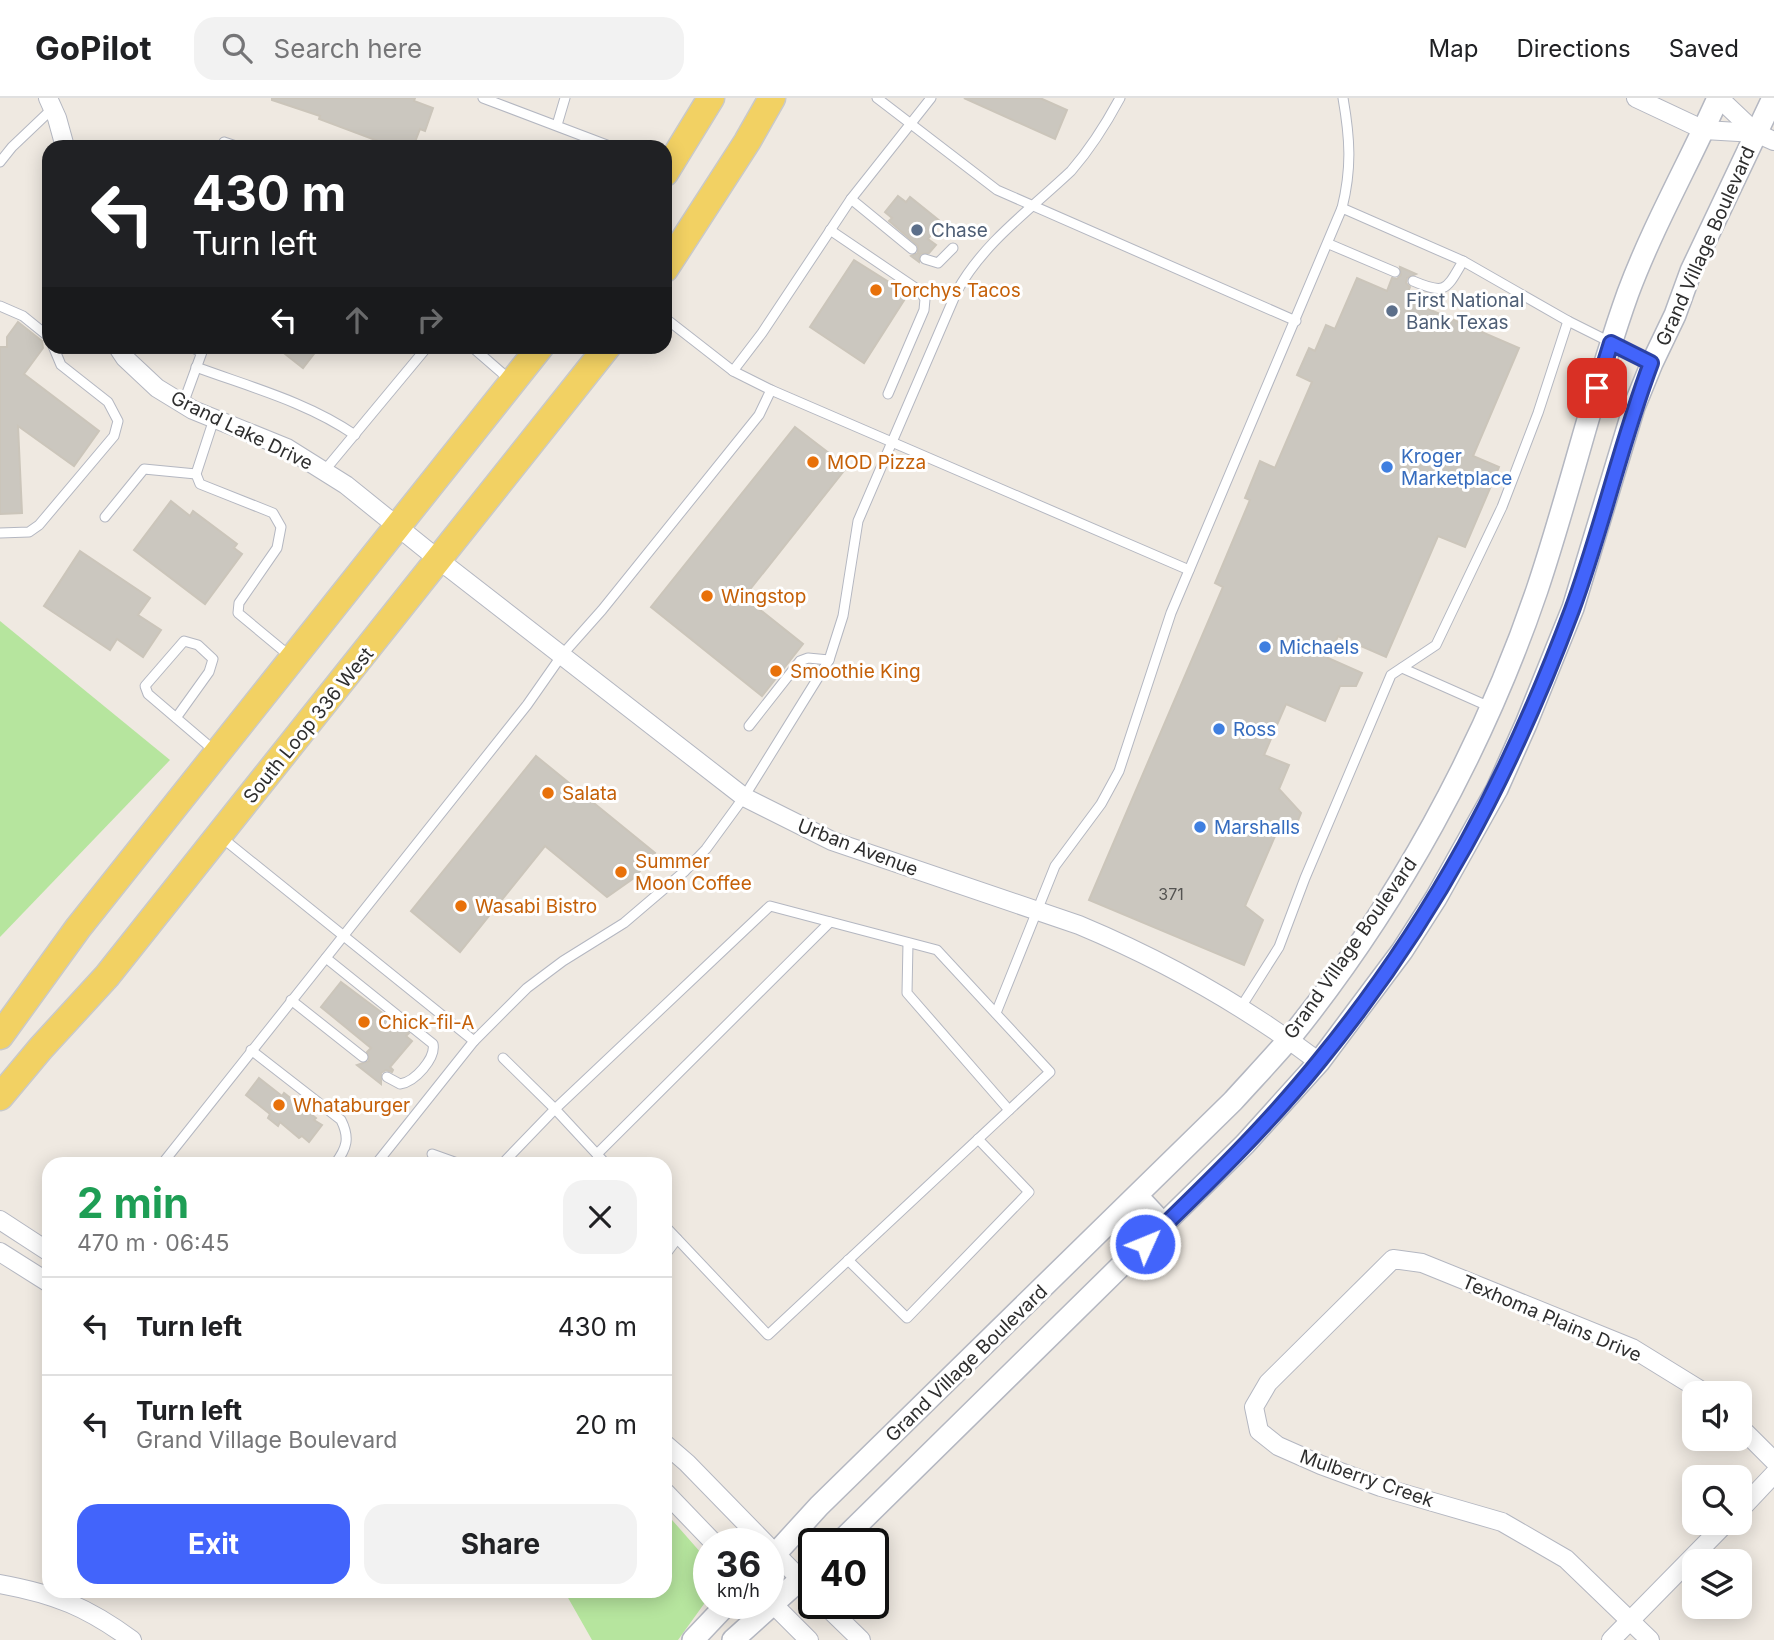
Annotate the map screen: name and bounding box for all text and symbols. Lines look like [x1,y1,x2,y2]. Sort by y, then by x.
search box [194,17,684,80]
text: GoPilot [35,28,152,68]
icon: search [218,29,256,67]
text: Search here [274,33,422,64]
text: Map [1429,34,1478,63]
text: Directions [1516,34,1631,63]
text: Saved [1669,34,1739,63]
street label: Grand Village Boulevard [1651,143,1760,350]
text: 430 m [192,164,346,223]
icon: left [77,168,168,259]
place label: Chase [931,219,988,242]
marker: Chase [909,222,925,238]
text: Turn left [192,224,317,263]
place label: Torchys Tacos [890,279,1021,302]
marker: Torchys Tacos [868,282,884,298]
place label: First National Bank Texas [1406,289,1524,334]
icon: left [265,301,303,339]
icon: ahead [338,301,376,339]
icon: right [411,301,449,339]
marker: First National Bank Texas [1384,303,1400,319]
pin [1567,358,1627,418]
icon: arrive [1578,369,1616,407]
street label: Grand Lake Drive [167,386,317,475]
place label: Kroger Marketplace [1401,445,1512,490]
place label: MOD Pizza [827,451,926,474]
marker: MOD Pizza [805,454,821,470]
marker: Kroger Marketplace [1379,459,1395,475]
place label: Wingstop [721,585,806,608]
marker: Wingstop [699,588,715,604]
place label: Michaels [1279,636,1359,659]
marker: Michaels [1257,639,1273,655]
street label: South Loop 336 West [238,643,378,808]
place label: Smoothie King [790,660,921,683]
marker: Smoothie King [768,663,784,679]
place label: Ross [1233,718,1276,741]
marker: Ross [1211,721,1227,737]
place label: Salata [562,782,617,805]
marker: Salata [540,785,556,801]
street label: Urban Avenue [794,814,921,881]
place label: Marshalls [1214,816,1300,839]
marker: Marshalls [1192,819,1208,835]
place label: Summer Moon Coffee [635,850,752,895]
street label: Grand Village Boulevard [1279,853,1422,1043]
marker: Summer Moon Coffee [613,864,629,880]
house number: 371 [1158,884,1184,904]
place label: Wasabi Bistro [475,895,597,918]
marker: Wasabi Bistro [453,898,469,914]
place label: Chick-fil-A [378,1011,474,1034]
marker: Chick-fil-A [356,1014,372,1030]
place label: Whataburger [293,1094,410,1117]
marker: Whataburger [271,1097,287,1113]
text: 2 min [77,1177,189,1228]
button: close [563,1180,637,1254]
position arrow [1108,1207,1182,1281]
text: 470 m · 06:45 [77,1229,229,1257]
street label: Texhoma Plains Drive [1459,1270,1645,1367]
street label: Grand Village Boulevard [881,1280,1052,1447]
icon: left [77,1307,115,1345]
text: Turn left [136,1311,242,1342]
text: 430 m [558,1311,637,1342]
map controls [1682,1381,1752,1619]
button: sound [1682,1381,1752,1451]
text: Turn left [136,1395,242,1426]
icon: left [77,1405,115,1443]
text: 20 m [575,1409,637,1440]
text: Grand Village Boulevard [136,1426,397,1454]
street label: Mulberry Creek [1297,1445,1437,1512]
button: search [1682,1465,1752,1535]
button: Exit [77,1504,350,1584]
button: Share [364,1504,637,1584]
speed limit sign: 40 [798,1528,889,1619]
text: 36 [716,1543,761,1585]
button: layers [1682,1549,1752,1619]
text: km/h [717,1580,760,1601]

